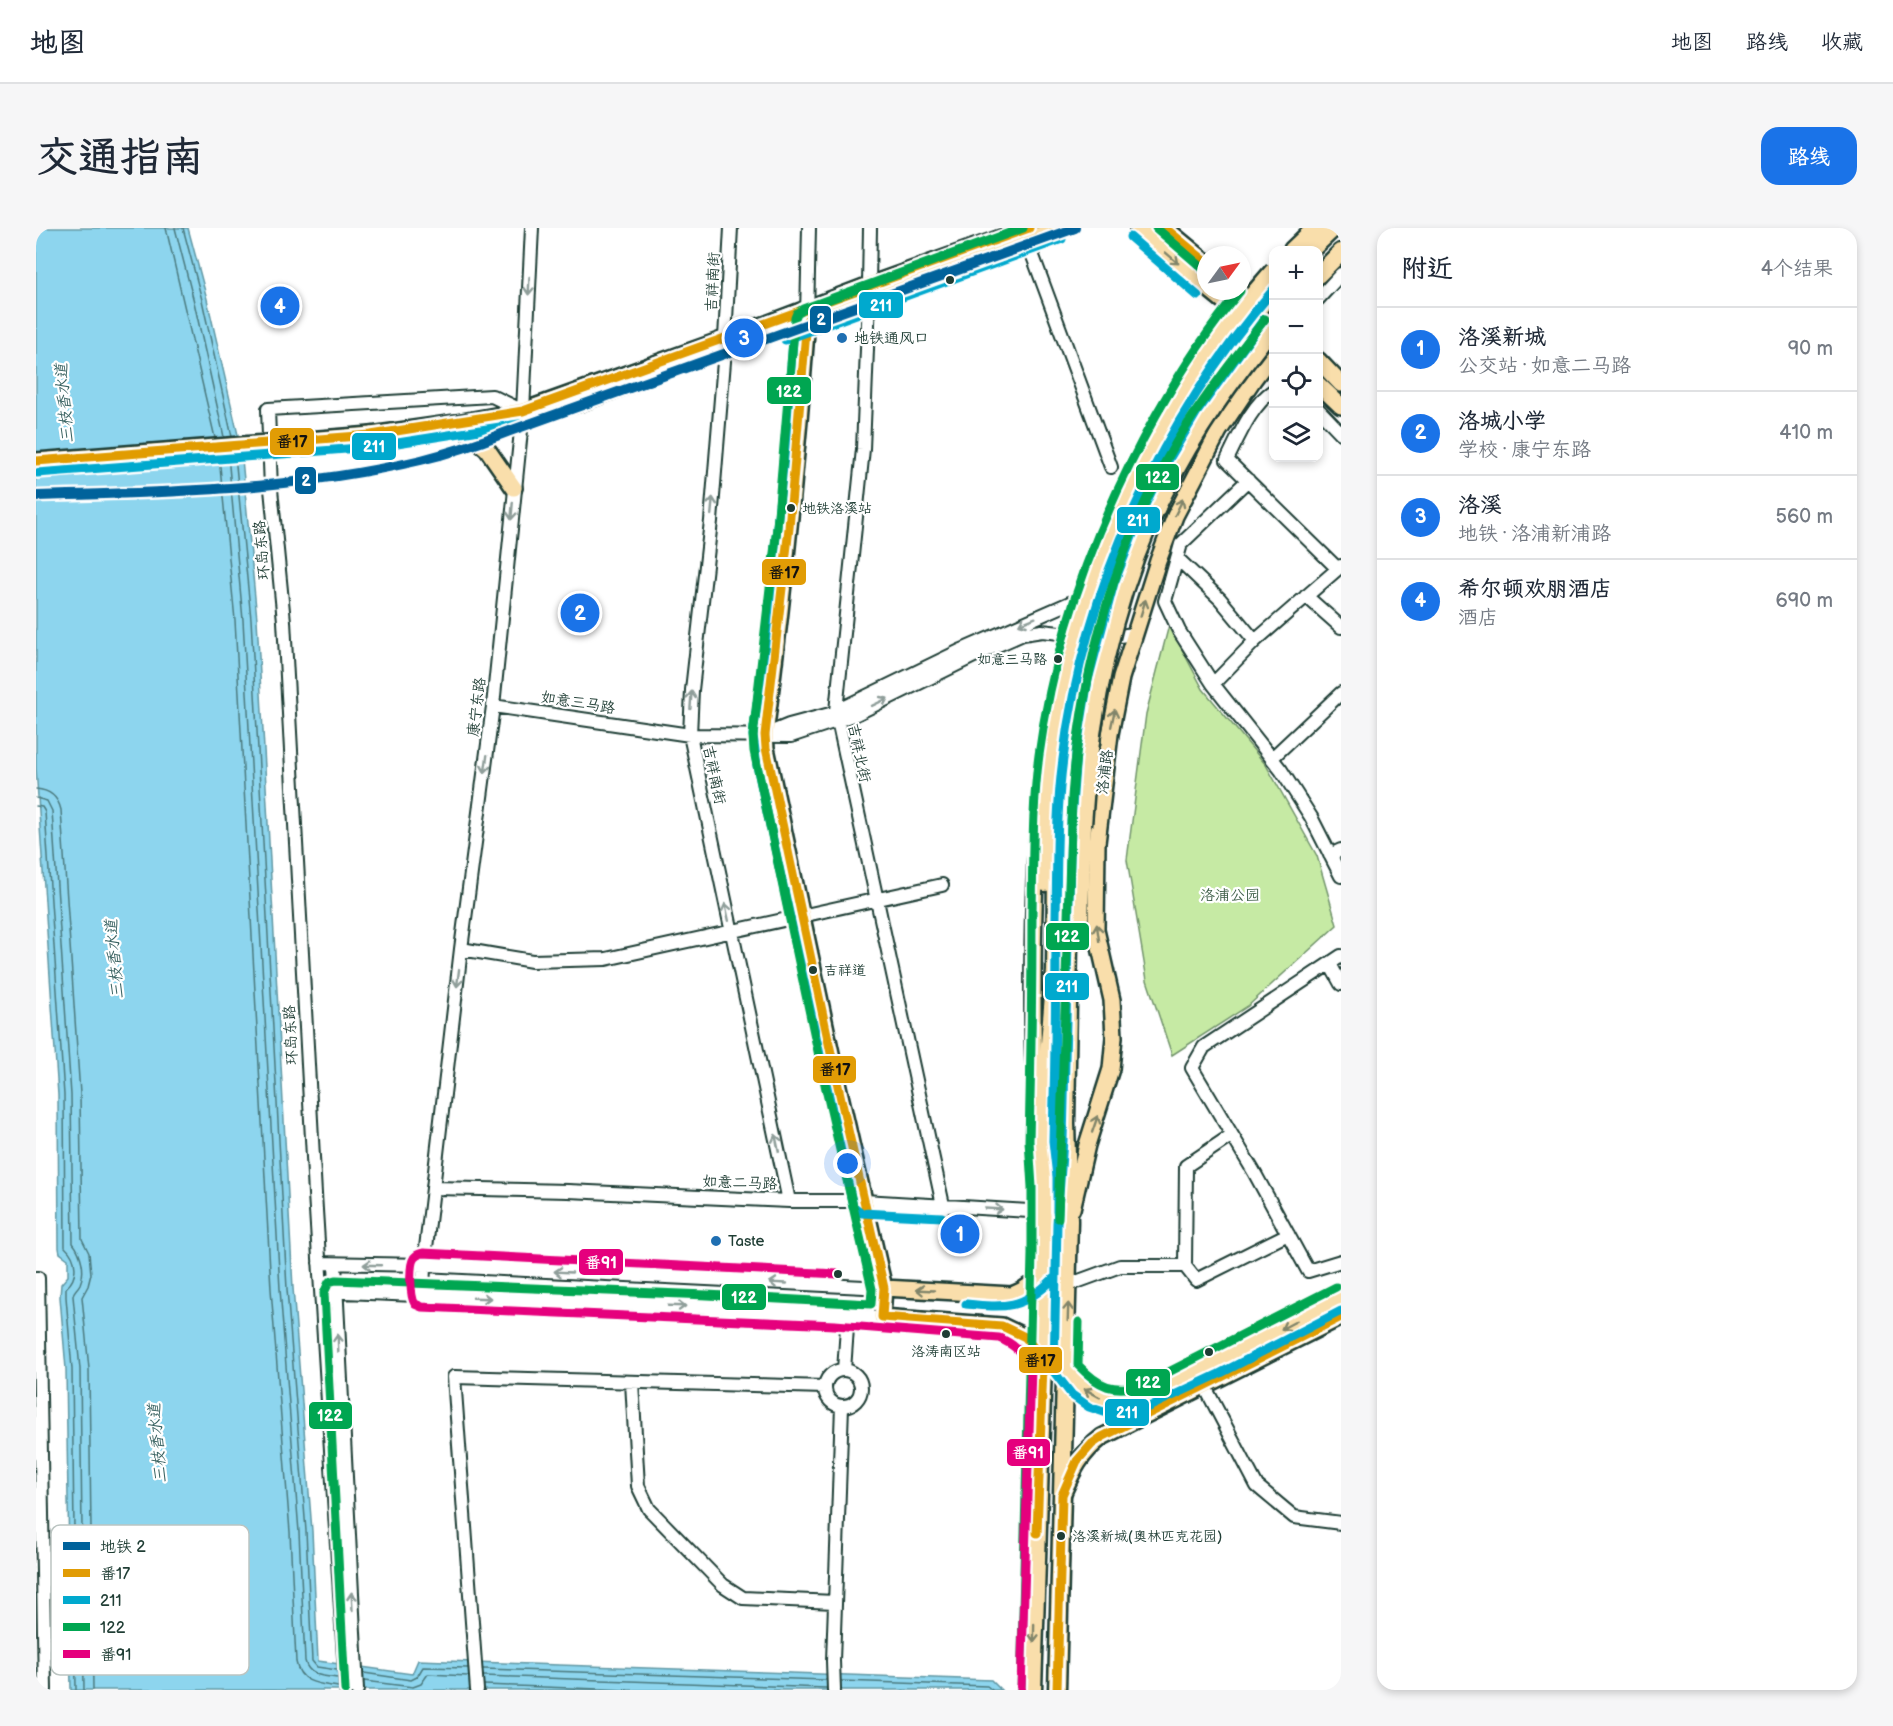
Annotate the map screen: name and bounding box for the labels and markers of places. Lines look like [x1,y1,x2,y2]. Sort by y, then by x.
unlabelled marker [944,274,956,286]
pin: 4 [260,284,300,328]
pin: 3 [724,316,764,360]
place label: 地铁通风口 [854,329,929,348]
marker: 地铁通风口 [835,331,849,345]
place label: 地铁洛溪站 [802,500,872,517]
marker: 地铁洛溪站 [785,502,797,514]
pin: 2 [560,590,600,636]
place label: 如意三马路 [977,651,1047,668]
marker: 如意三马路 [1052,653,1064,665]
place label: 吉祥道 [824,962,866,979]
marker: 吉祥道 [807,964,819,976]
pin: 1 [940,1212,980,1256]
place label: Taste [728,1232,765,1251]
marker: Taste [709,1234,723,1248]
unlabelled marker [832,1268,844,1280]
marker: 洛涛南区站 [940,1328,952,1340]
place label: 洛涛南区站 [911,1343,981,1360]
unlabelled marker [1203,1346,1215,1358]
place label: 洛溪新城(奥林匹克花园) [1072,1528,1222,1545]
marker: 洛溪新城(奥林匹克花园) [1055,1530,1067,1542]

